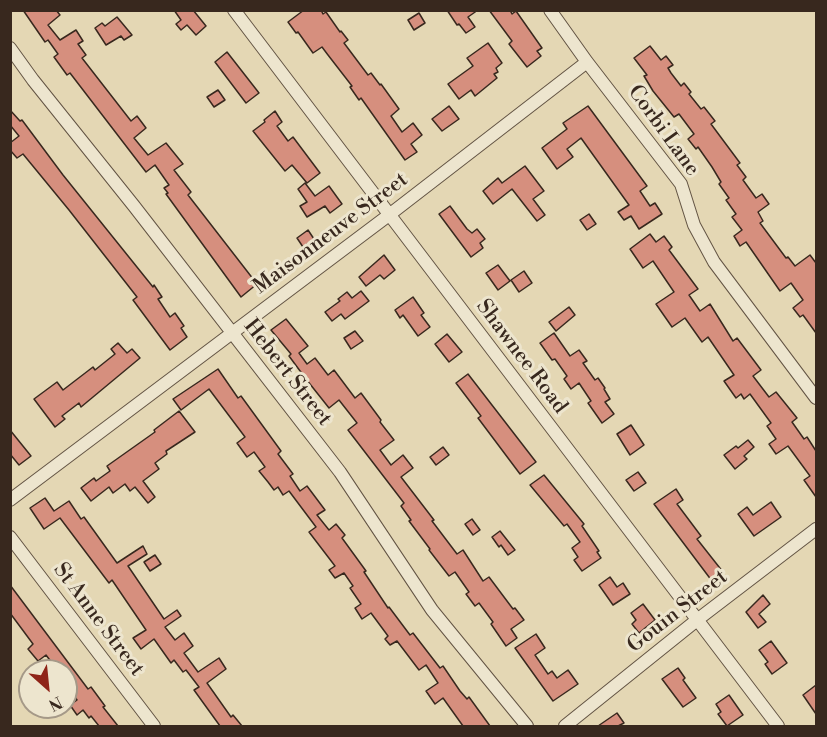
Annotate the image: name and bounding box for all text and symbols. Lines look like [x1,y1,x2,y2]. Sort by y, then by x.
street label: Corbi Lane [622,81,704,181]
street label: Maisonneuve Street [249,168,413,300]
street label: Shawnee Road [470,295,572,419]
street label: Hebert Street [238,315,336,431]
street label: St Anne Street [47,558,149,682]
street label: Gouin Street [623,565,733,659]
north arrow [18,659,78,719]
text: N [45,691,65,715]

